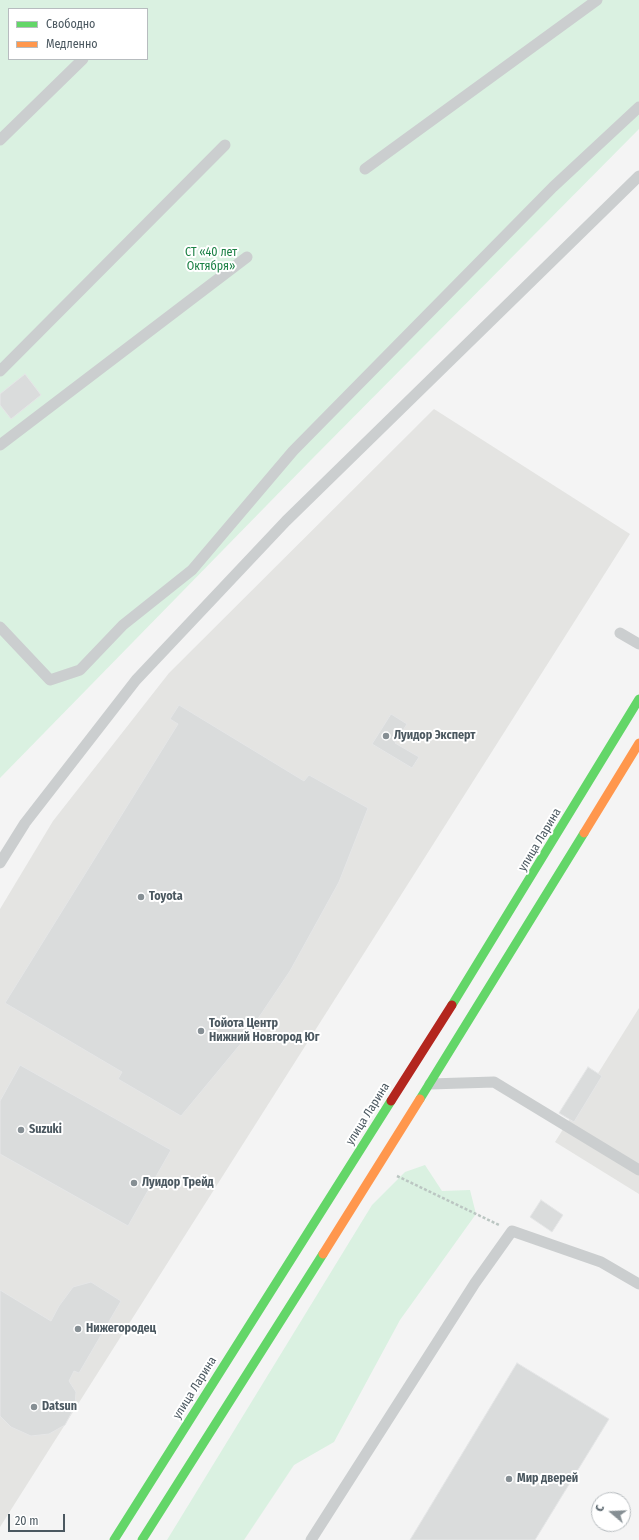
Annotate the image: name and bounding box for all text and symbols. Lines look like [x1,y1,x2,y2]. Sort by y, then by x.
legend [8,8,148,60]
text: Свободно [46,17,95,31]
text: Медленно [46,37,98,51]
park label: СТ «40 лет Октября» [185,246,237,274]
place label: Луидор Эксперт [394,729,476,743]
marker: Луидор Эксперт [381,731,391,741]
street label: улица Ларина [516,806,564,874]
place label: Toyota [149,890,183,904]
marker: Toyota [136,892,146,902]
place label: Тойота Центр Нижний Новгород Юг [209,1017,319,1045]
marker: Тойота Центр Нижний Новгород Юг [196,1026,206,1036]
street label: улица Ларина [343,1080,393,1148]
place label: Suzuki [29,1123,62,1137]
marker: Suzuki [16,1125,26,1135]
place label: Луидор Трейд [142,1176,214,1190]
marker: Луидор Трейд [129,1178,139,1188]
place label: Нижегородец [86,1322,156,1336]
marker: Нижегородец [73,1324,83,1334]
street label: улица Ларина [170,1354,220,1422]
place label: Datsun [42,1400,77,1414]
marker: Datsun [29,1402,39,1412]
place label: Мир дверей [517,1472,578,1486]
marker: Мир дверей [504,1474,514,1484]
north arrow [591,1492,631,1532]
text: С [593,1503,607,1513]
scale bar [10,1506,67,1532]
text: 20 m [15,1514,39,1528]

